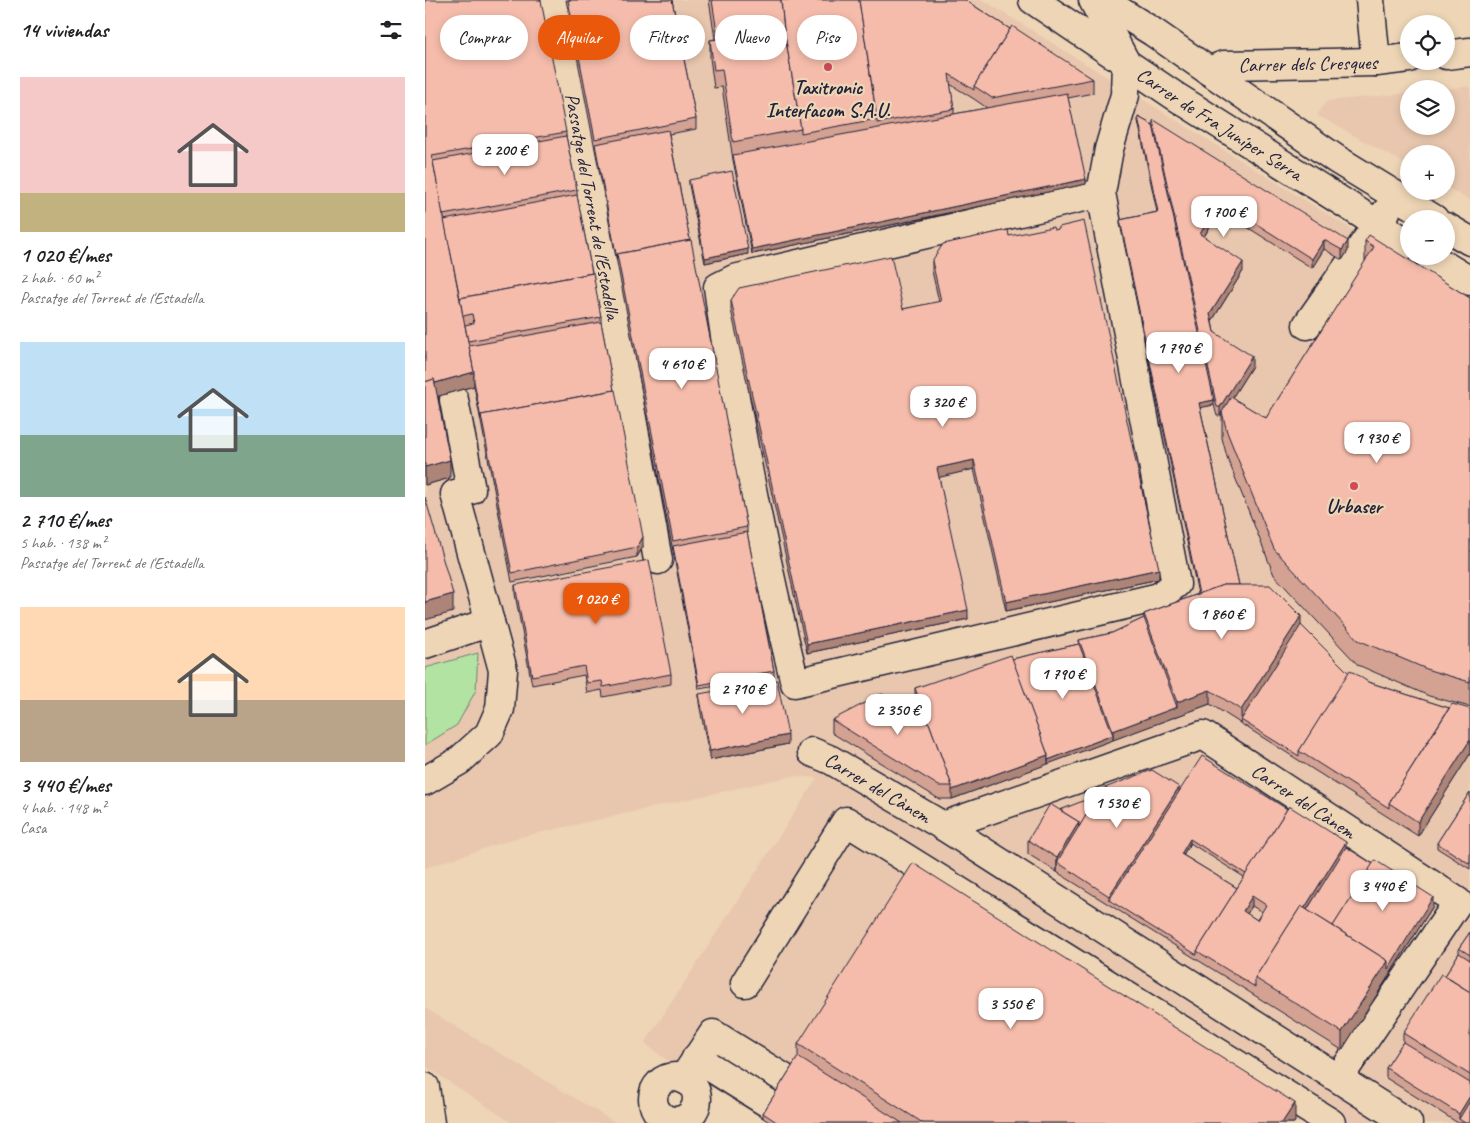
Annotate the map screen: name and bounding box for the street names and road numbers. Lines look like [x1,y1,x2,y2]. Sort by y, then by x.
street label: Carrer dels Cresques [1238,49,1380,77]
street label: Carrer de Fra Juníper Serra [1132,61,1309,187]
street label: Passatge del Torrent de l'Estadella [560,91,626,324]
street label: Carrer del Cànem [821,746,937,830]
street label: Carrer del Cànem [1247,758,1362,845]

